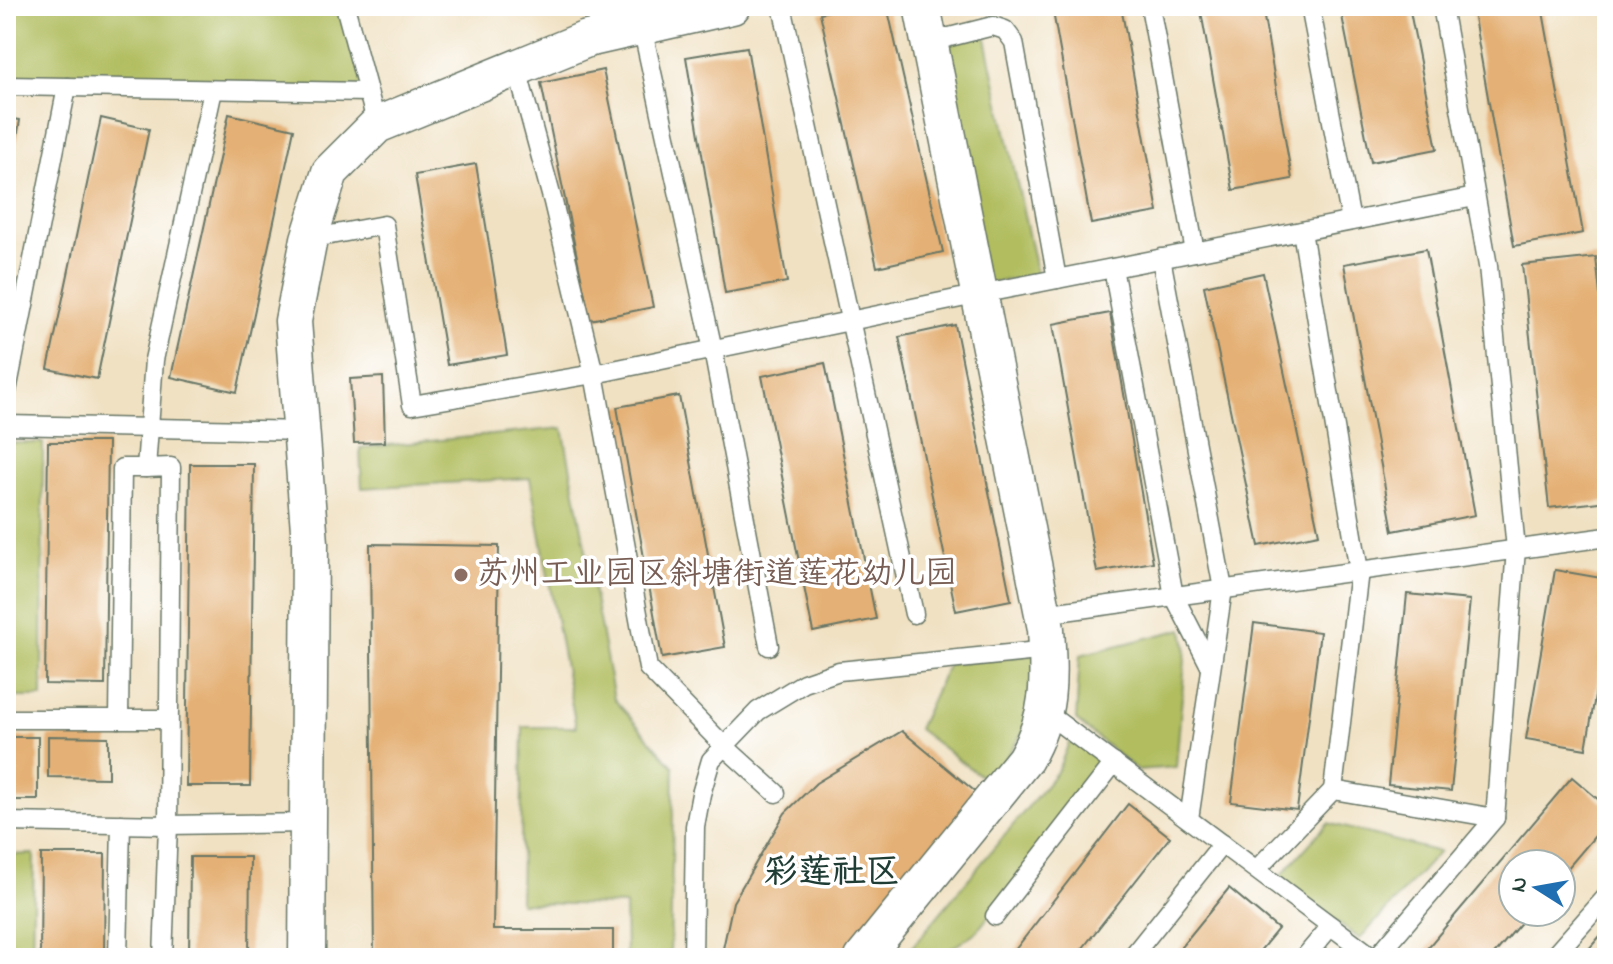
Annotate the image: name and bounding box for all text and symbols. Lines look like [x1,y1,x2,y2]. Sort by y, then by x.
place label: 苏州工业园区斜塘街道莲花幼儿园 [477,552,957,599]
marker: 苏州工业园区斜塘街道莲花幼儿园 [452,566,470,584]
north arrow [1497,848,1577,928]
district label: 彩莲社区 [764,849,900,899]
text: N [1503,874,1537,895]

